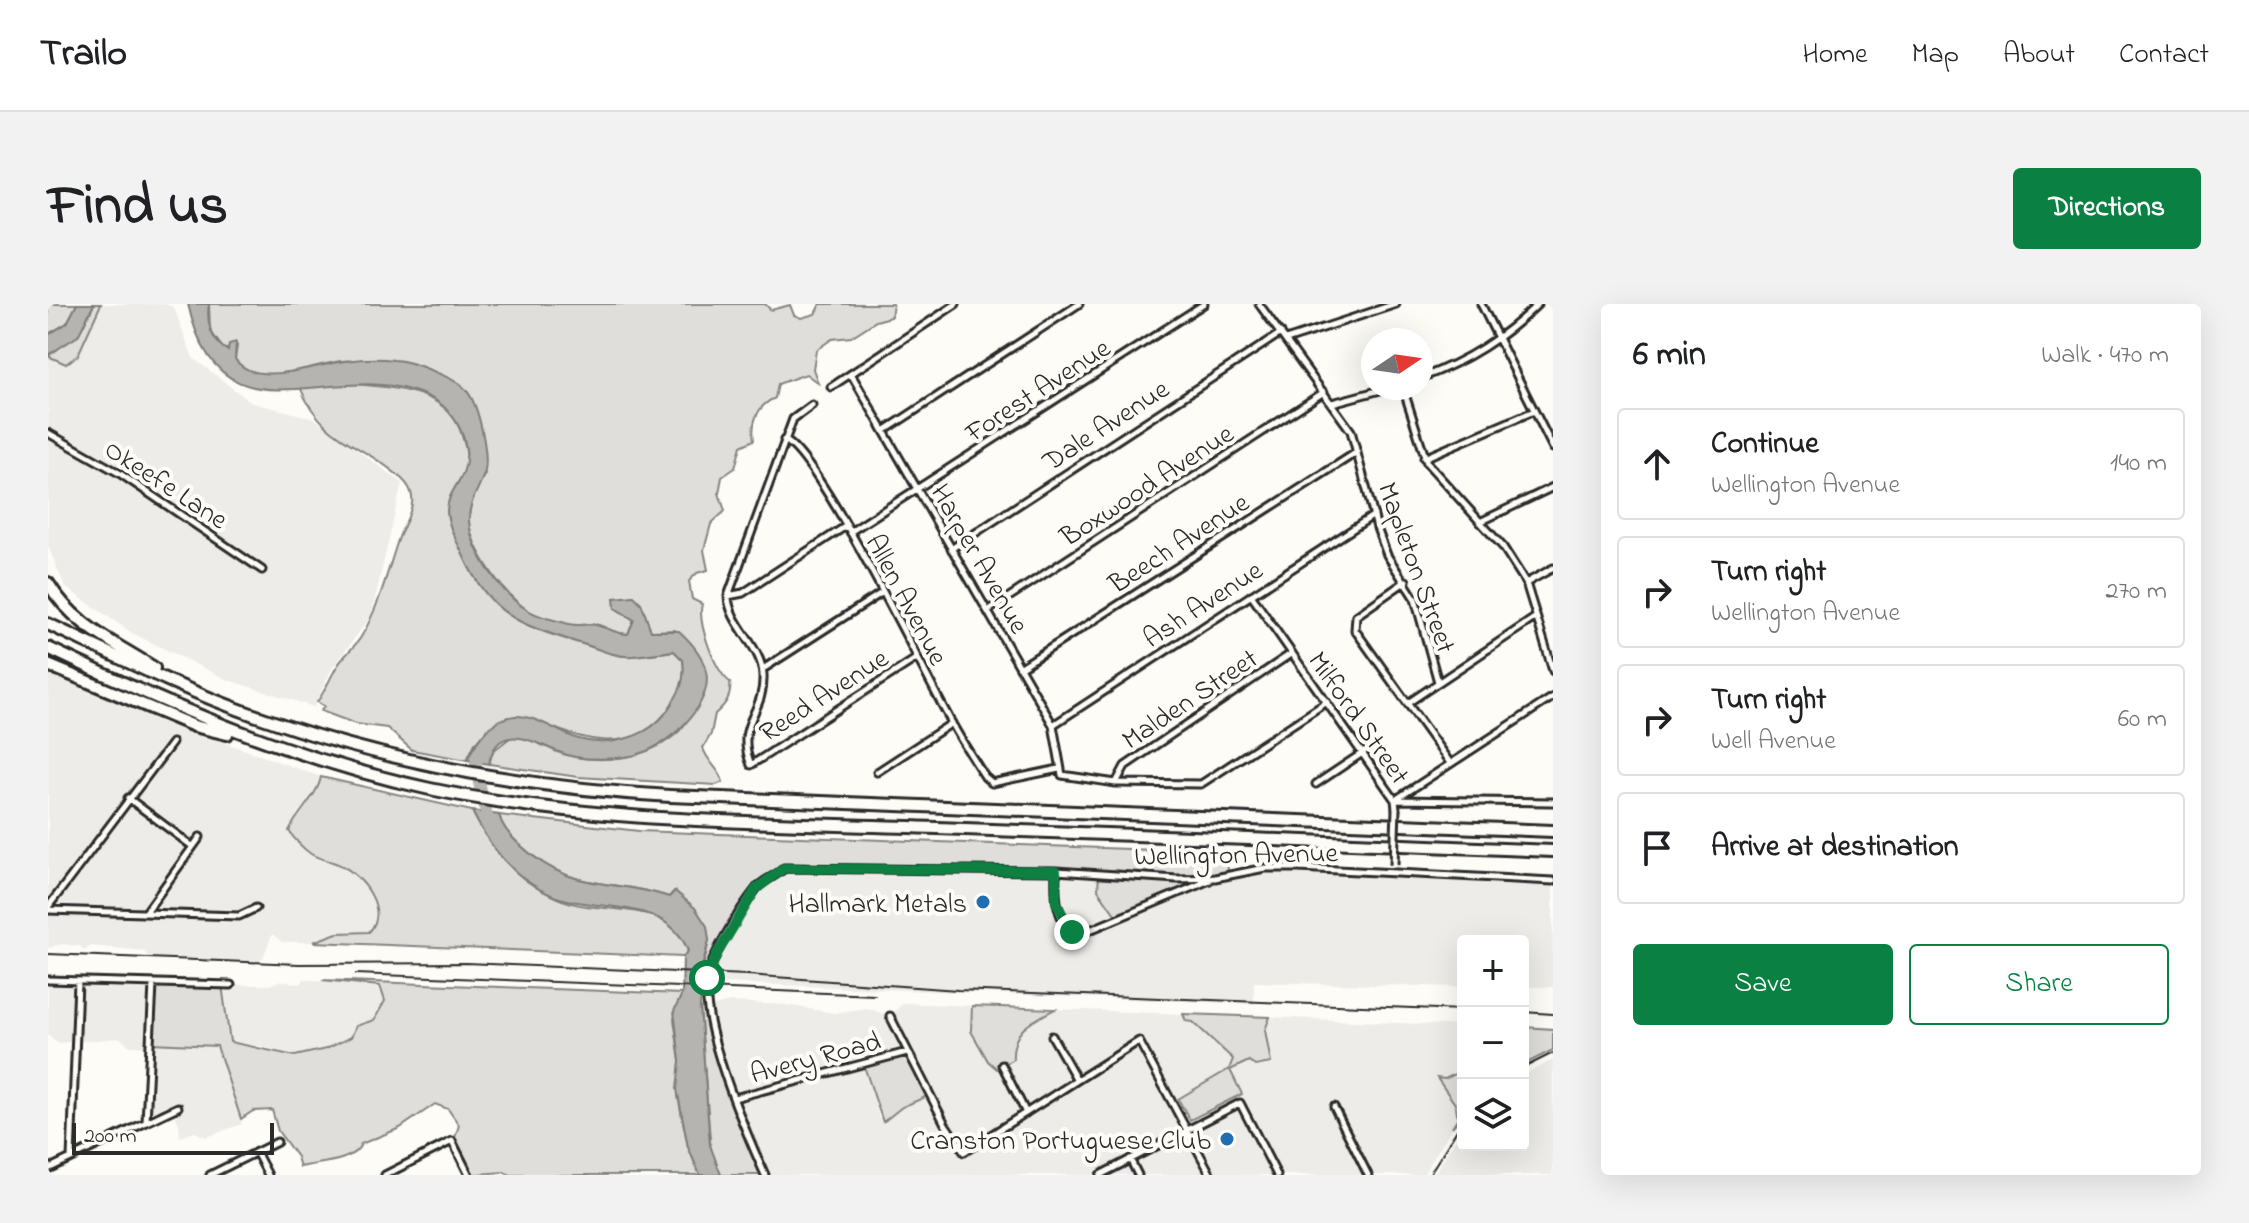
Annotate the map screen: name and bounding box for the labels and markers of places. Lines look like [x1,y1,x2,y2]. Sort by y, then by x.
place label: Hallmark Metals [788,885,967,926]
marker: Hallmark Metals [974,893,992,911]
place label: Cranston Portuguese Club [910,1122,1211,1163]
marker: Cranston Portuguese Club [1218,1130,1236,1148]

